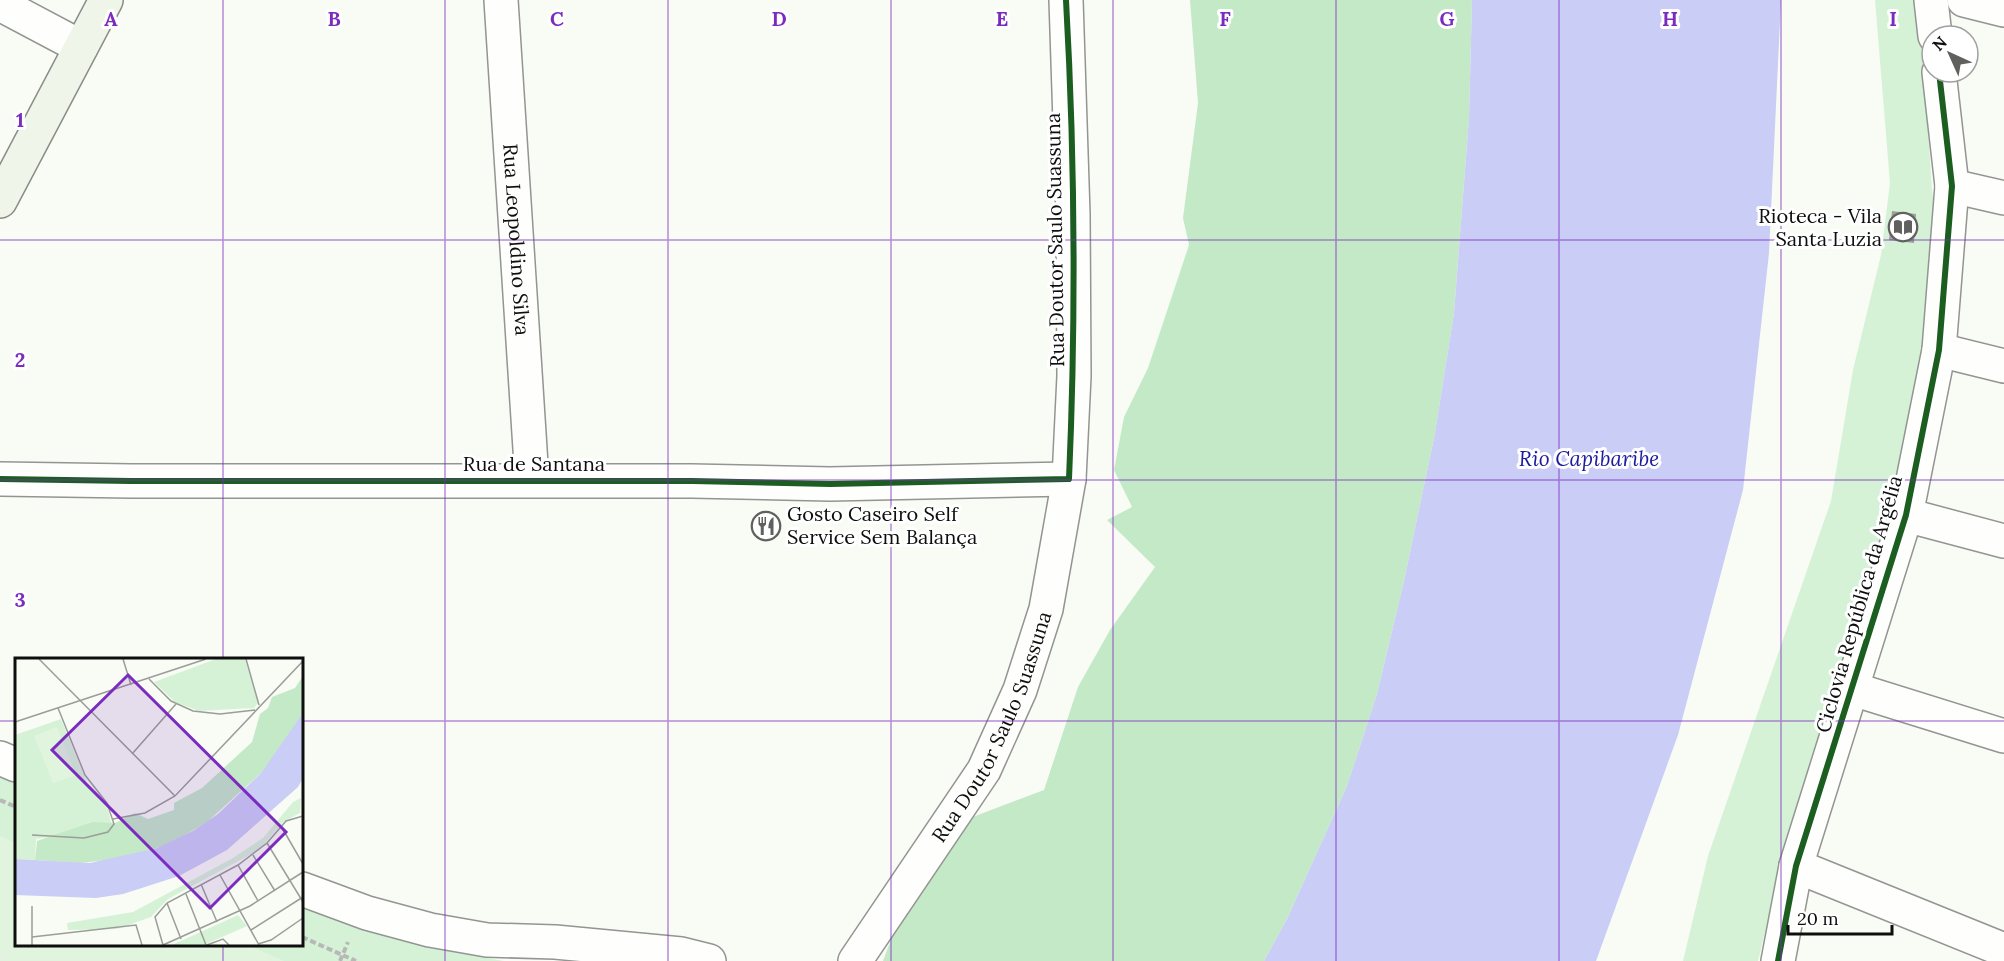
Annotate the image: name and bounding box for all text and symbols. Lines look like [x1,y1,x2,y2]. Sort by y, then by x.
text: A [104,6,118,31]
text: B [327,6,341,31]
text: C [550,6,564,31]
text: D [771,6,787,31]
text: E [996,6,1008,31]
text: F [1219,6,1231,31]
text: G [1439,6,1455,31]
text: H [1662,6,1678,31]
text: I [1889,6,1897,31]
north arrow [1920,24,1980,84]
text: N [1928,32,1951,55]
text: 1 [16,107,24,132]
street label: Rua Doutor Saulo Suassuna [1040,113,1069,367]
street label: Rua Leopoldino Silva [498,143,536,336]
place label: Rioteca - Vila Santa Luzia [1758,203,1882,251]
library icon: Rioteca - Vila Santa Luzia [1887,211,1919,243]
text: 2 [15,347,25,372]
water label: Rio Capibaribe [1519,445,1659,472]
street label: Rua de Santana [463,451,605,476]
street label: Ciclovia República da Argélia [1810,472,1907,735]
place label: Gosto Caseiro Self Service Sem Balança [787,501,977,549]
restaurant icon: Gosto Caseiro Self Service Sem Balança [750,510,782,542]
text: 3 [14,587,26,612]
street label: Rua Doutor Saulo Suassuna [926,608,1056,847]
inset map [15,658,303,946]
scale bar [1788,898,1892,936]
text: 20 m [1797,907,1839,930]

